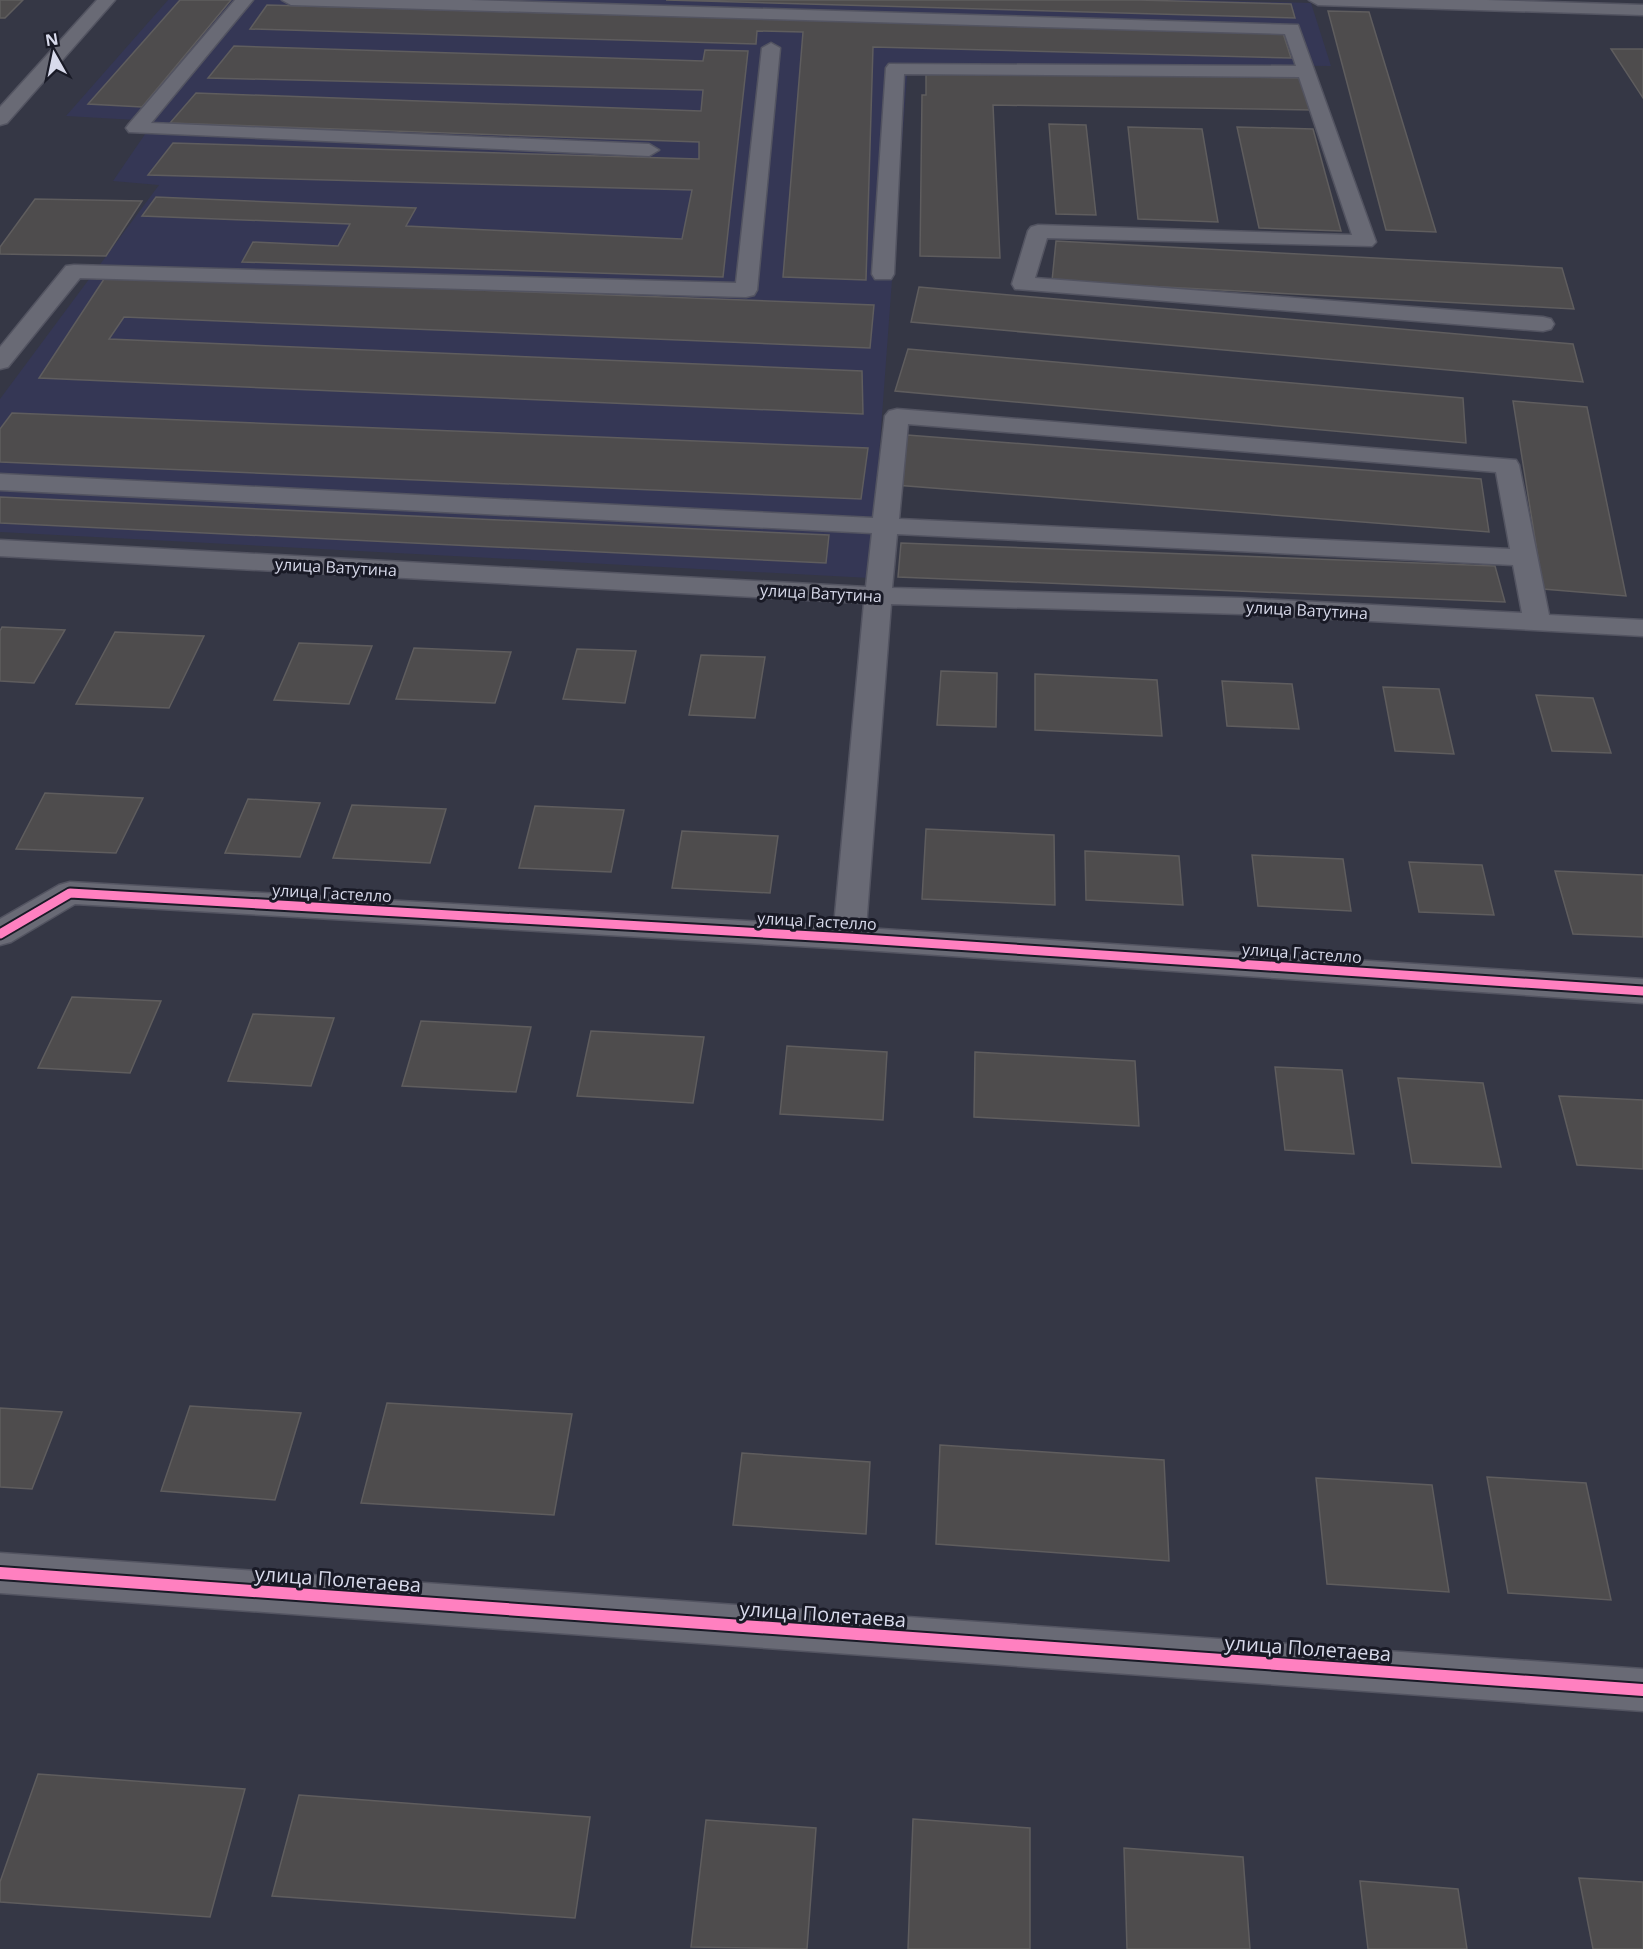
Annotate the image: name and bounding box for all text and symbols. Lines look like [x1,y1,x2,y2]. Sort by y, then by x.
north arrow [24,24,84,84]
text: N [44,27,60,51]
street label: улица Ватутина [275,553,397,581]
street label: улица Ватутина [760,579,882,607]
street label: улица Ватутина [1246,596,1368,624]
street label: улица Гастелло [272,879,392,907]
street label: улица Гастелло [757,907,877,935]
street label: улица Гастелло [1242,938,1362,968]
street label: улица Полетаева [254,1560,422,1598]
street label: улица Полетаева [739,1595,907,1633]
street label: улица Полетаева [1224,1629,1392,1667]

